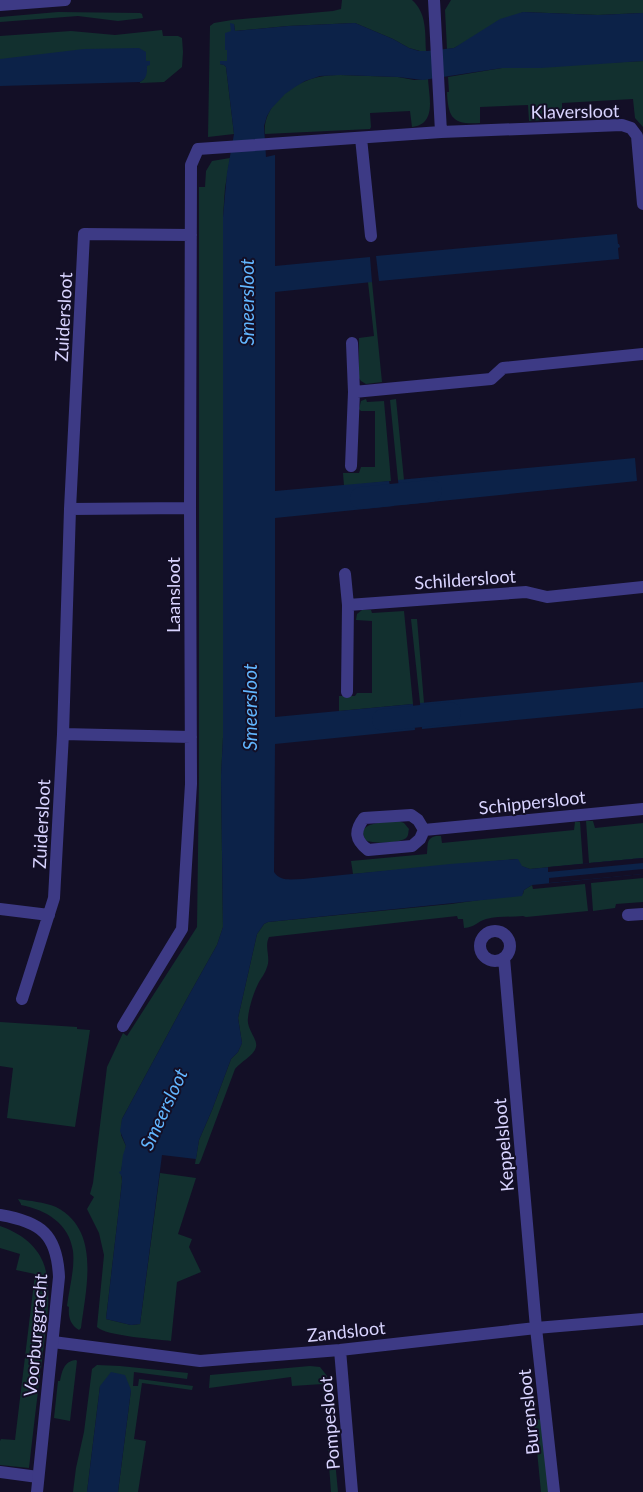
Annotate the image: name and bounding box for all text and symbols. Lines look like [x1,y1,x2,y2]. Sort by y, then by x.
street label: Klaversloot [530,99,620,123]
water label: Smeersloot [235,258,258,346]
street label: Zuidersloot [50,271,76,362]
street label: Laansloot [162,556,184,633]
street label: Schildersloot [413,564,517,594]
water label: Smeersloot [238,663,261,751]
street label: Zuidersloot [28,778,54,869]
street label: Schippersloot [477,785,587,819]
water label: Smeersloot [134,1064,192,1153]
street label: Keppelsloot [488,1097,518,1192]
street label: Voorburggracht [19,1272,51,1397]
street label: Zandsloot [306,1316,387,1346]
street label: Burensloot [513,1368,543,1456]
street label: Pompesloot [314,1375,344,1471]

